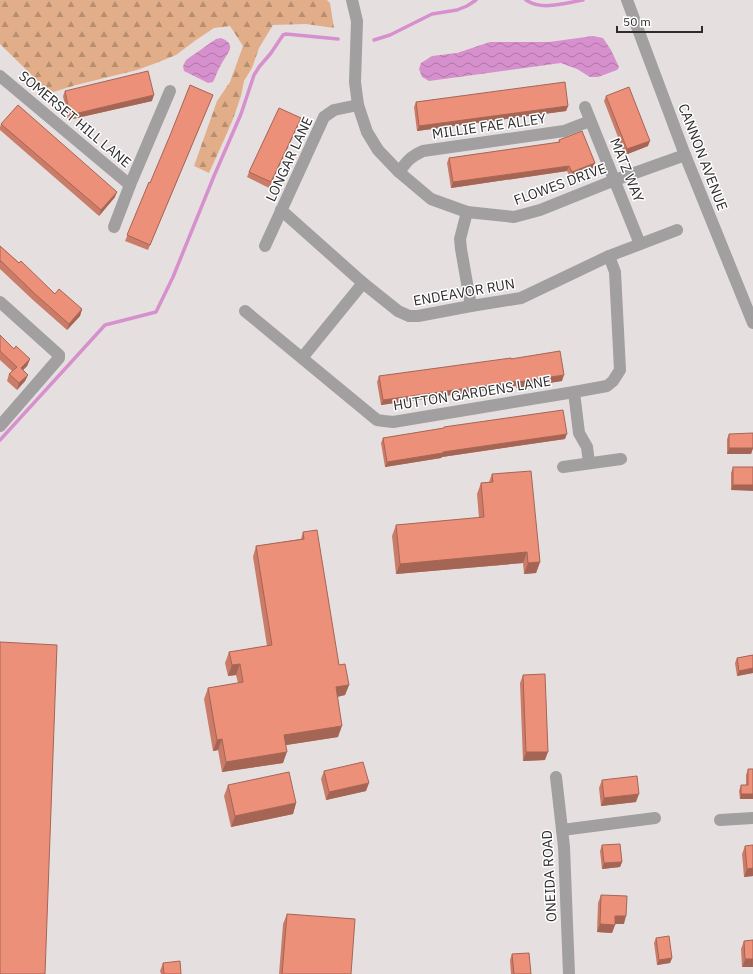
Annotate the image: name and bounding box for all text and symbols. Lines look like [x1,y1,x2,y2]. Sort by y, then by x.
scale bar [617,8,702,34]
text: 50 m [623,14,651,29]
street label: SOMERSET HILL LANE [15,67,135,171]
street label: CANNON AVENUE [674,101,732,213]
street label: MILLIE FAE ALLEY [431,109,548,143]
street label: LONGAR LANE [261,114,317,204]
street label: MATZ WAY [606,135,648,205]
street label: FLOWES DRIVE [511,159,609,209]
street label: ENDEAVOR RUN [412,274,516,310]
street label: HUTTON GARDENS LANE [392,372,552,414]
street label: ONEIDA ROAD [538,830,560,922]

